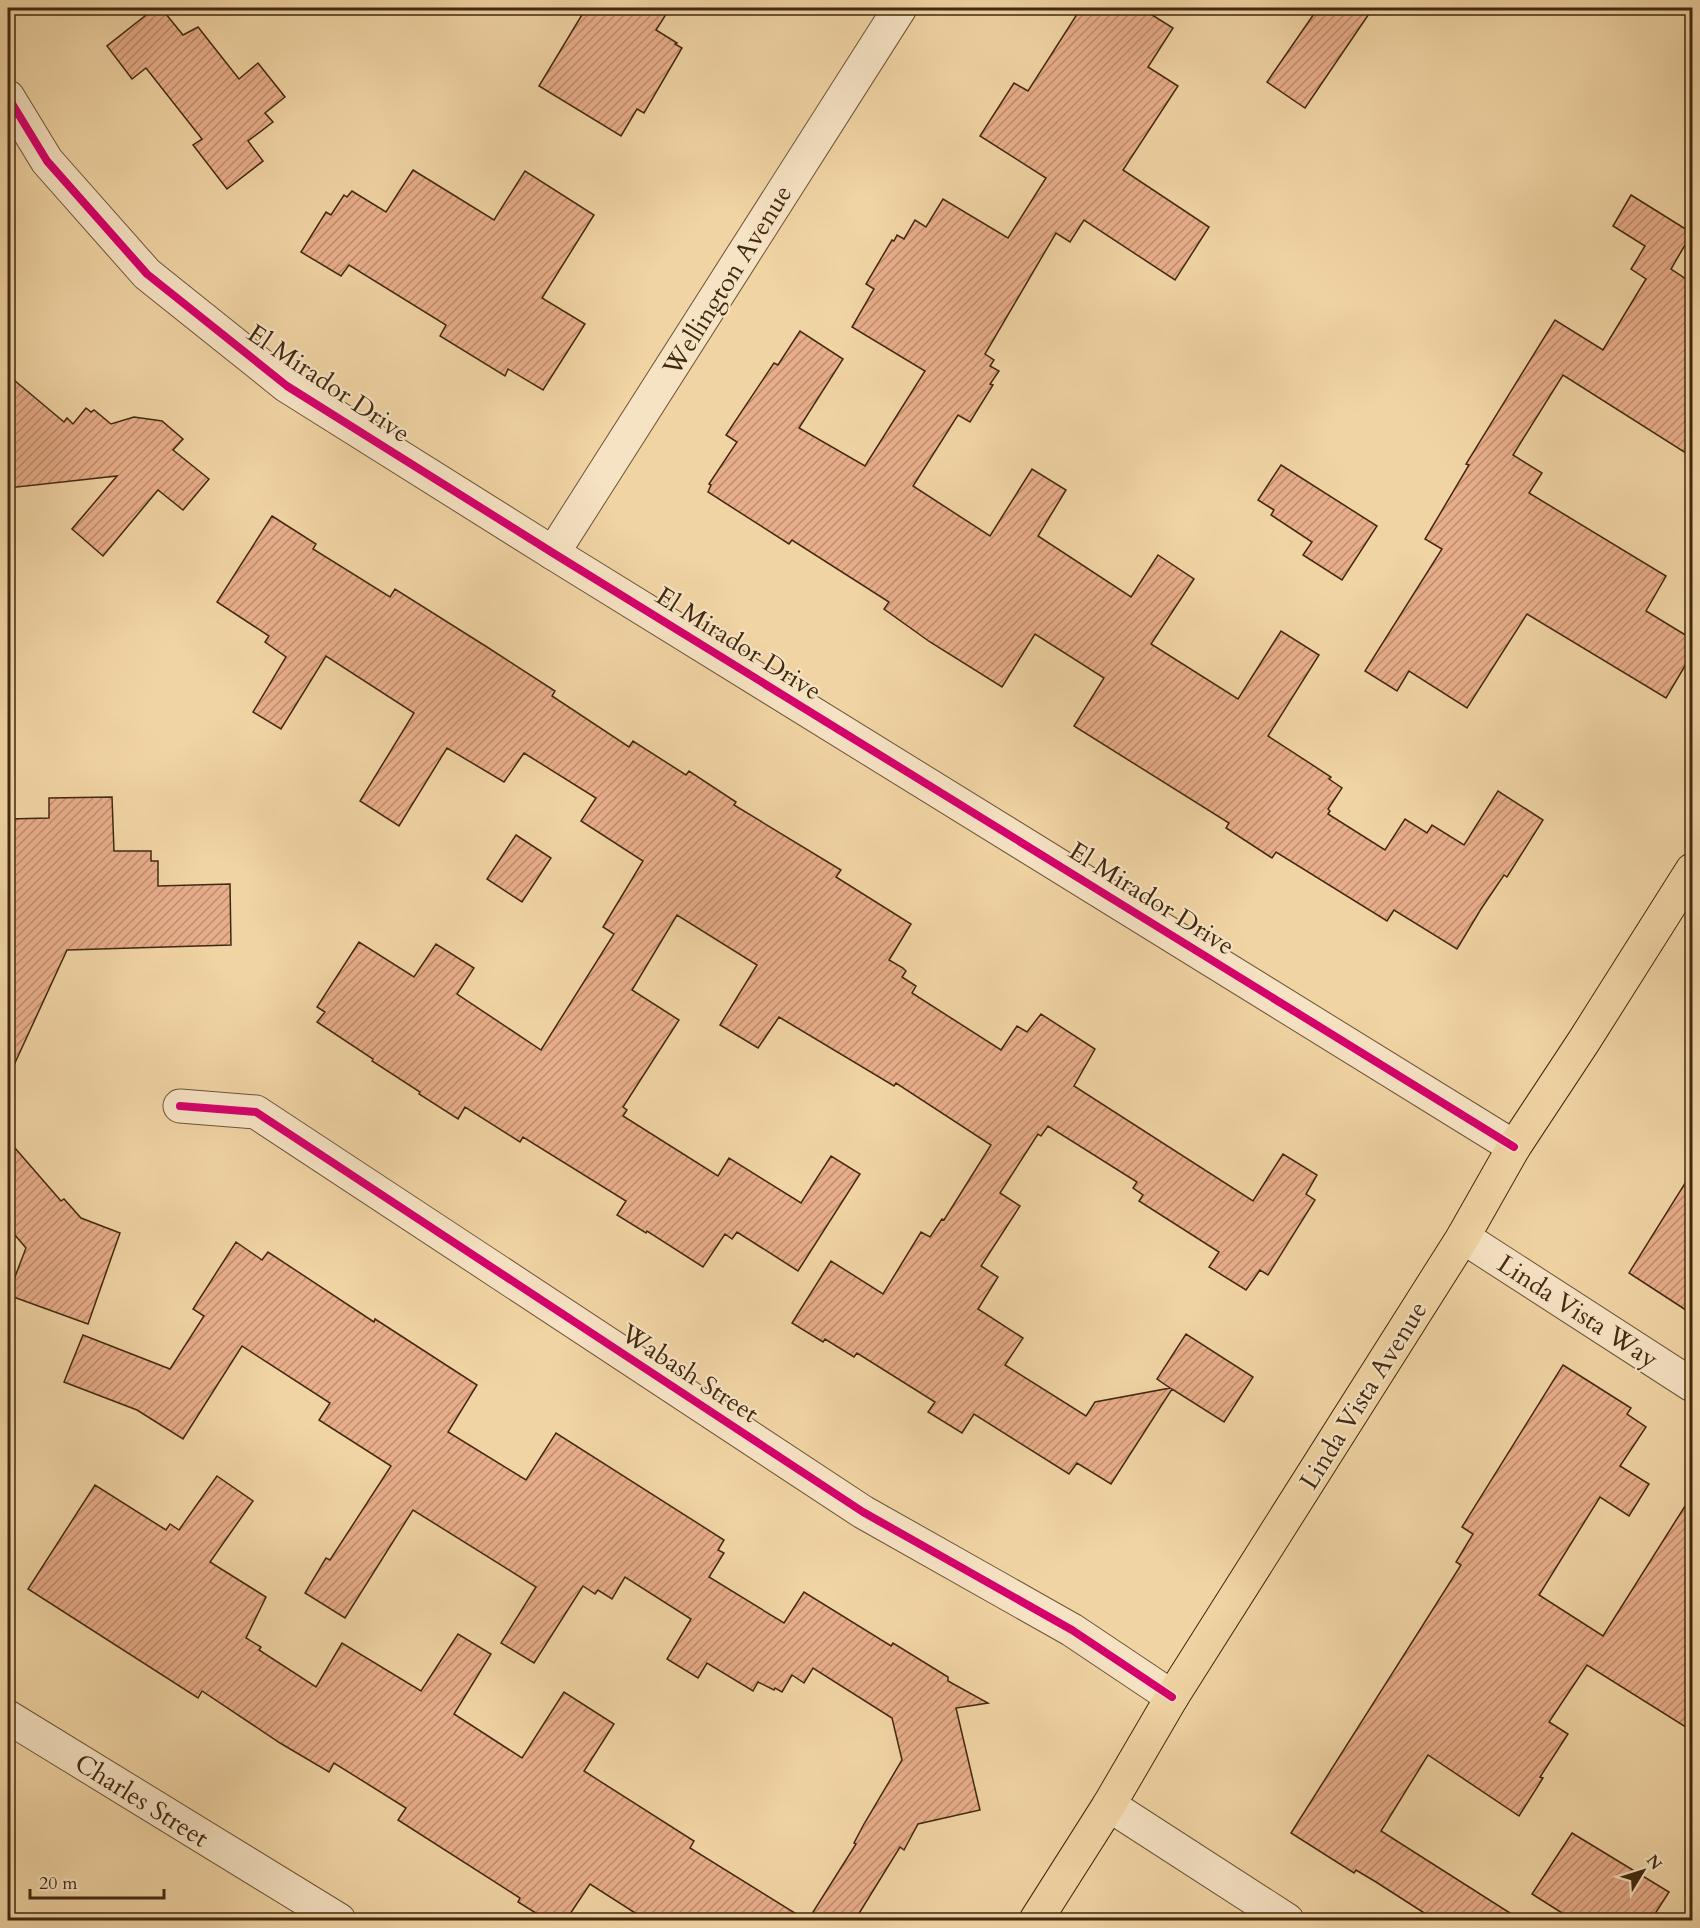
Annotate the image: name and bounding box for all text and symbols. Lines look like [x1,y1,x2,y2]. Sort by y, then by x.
street label: Wellington Avenue [654,178,800,383]
street label: El Mirador Drive [240,316,417,451]
street label: El Mirador Drive [649,578,828,708]
street label: El Mirador Drive [1062,833,1241,963]
street label: Linda Vista Way [1491,1246,1665,1377]
street label: Linda Vista Avenue [1291,1295,1435,1496]
street label: Wabash Street [613,1315,765,1431]
street label: Charles Street [68,1745,215,1855]
north arrow [1613,1841,1673,1901]
text: N [1641,1850,1667,1875]
scale bar [30,1862,164,1900]
text: 20 m [39,1871,78,1896]

